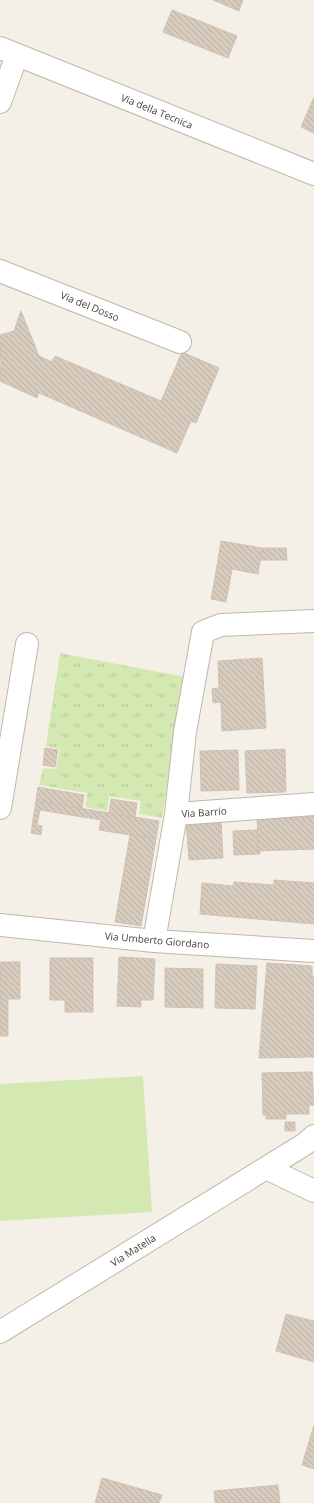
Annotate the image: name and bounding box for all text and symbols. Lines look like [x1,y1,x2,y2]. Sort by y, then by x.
street label: Via della Tecnica [119,90,195,132]
street label: Via del Dosso [58,288,122,324]
street label: Via Barrio [181,803,227,821]
street label: Via Umberto Giordano [104,928,210,952]
street label: Via Matella [108,1231,158,1269]

